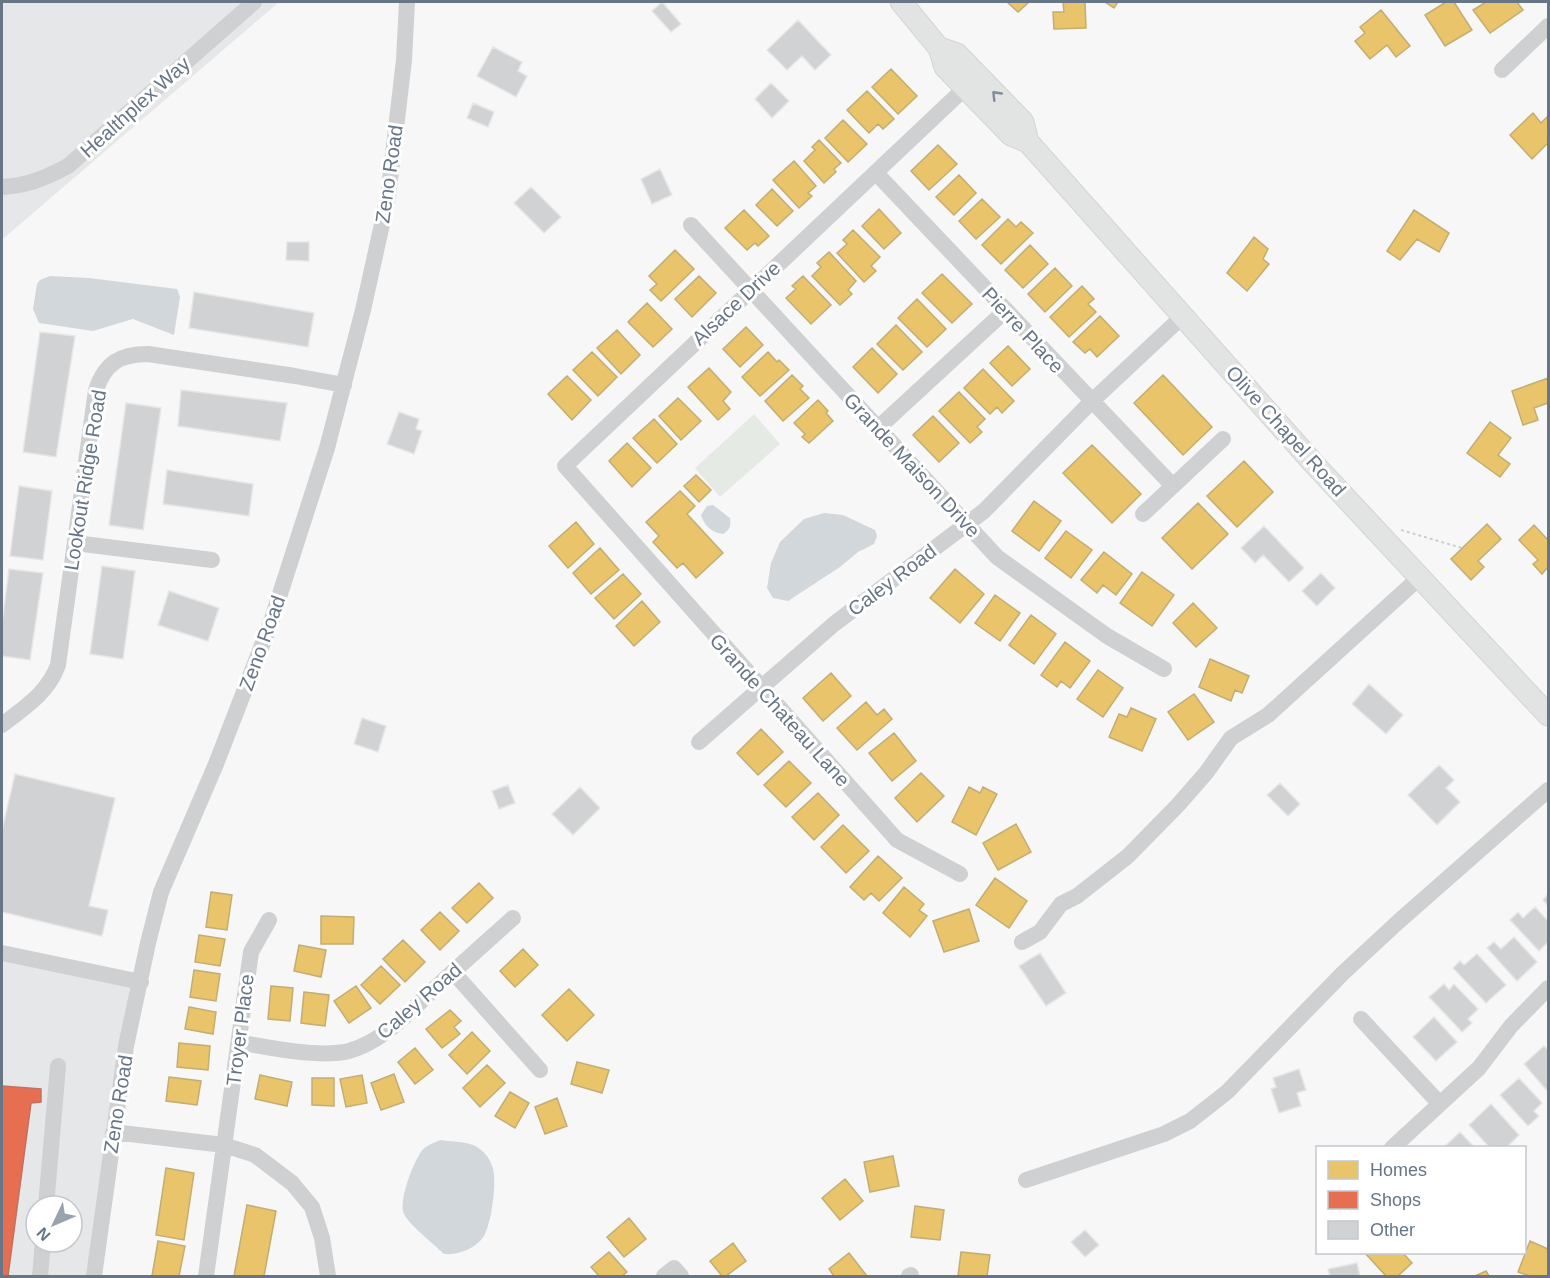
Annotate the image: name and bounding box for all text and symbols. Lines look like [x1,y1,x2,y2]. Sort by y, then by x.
street label: Healthplex Way [76,52,194,162]
one-way arrow [993,91,1004,102]
street label: Zeno Road [371,123,407,225]
street label: Alsace Drive [687,257,785,349]
street label: Pierre Place [978,283,1068,377]
street label: Olive Chapel Road [1222,361,1350,501]
street label: Lookout Ridge Road [60,388,110,572]
street label: Grande Maison Drive [840,388,984,542]
street label: Caley Road [844,540,940,620]
street label: Zeno Road [235,593,289,693]
street label: Grande Chateau Lane [706,629,854,791]
street label: Caley Road [372,958,466,1044]
street label: Troyer Place [222,973,258,1087]
street label: Zeno Road [99,1053,137,1155]
legend [1316,1146,1526,1254]
text: Homes [1370,1160,1427,1180]
text: Shops [1370,1190,1421,1210]
north arrow [24,1194,84,1254]
text: Other [1370,1220,1415,1240]
text: N [33,1224,54,1244]

